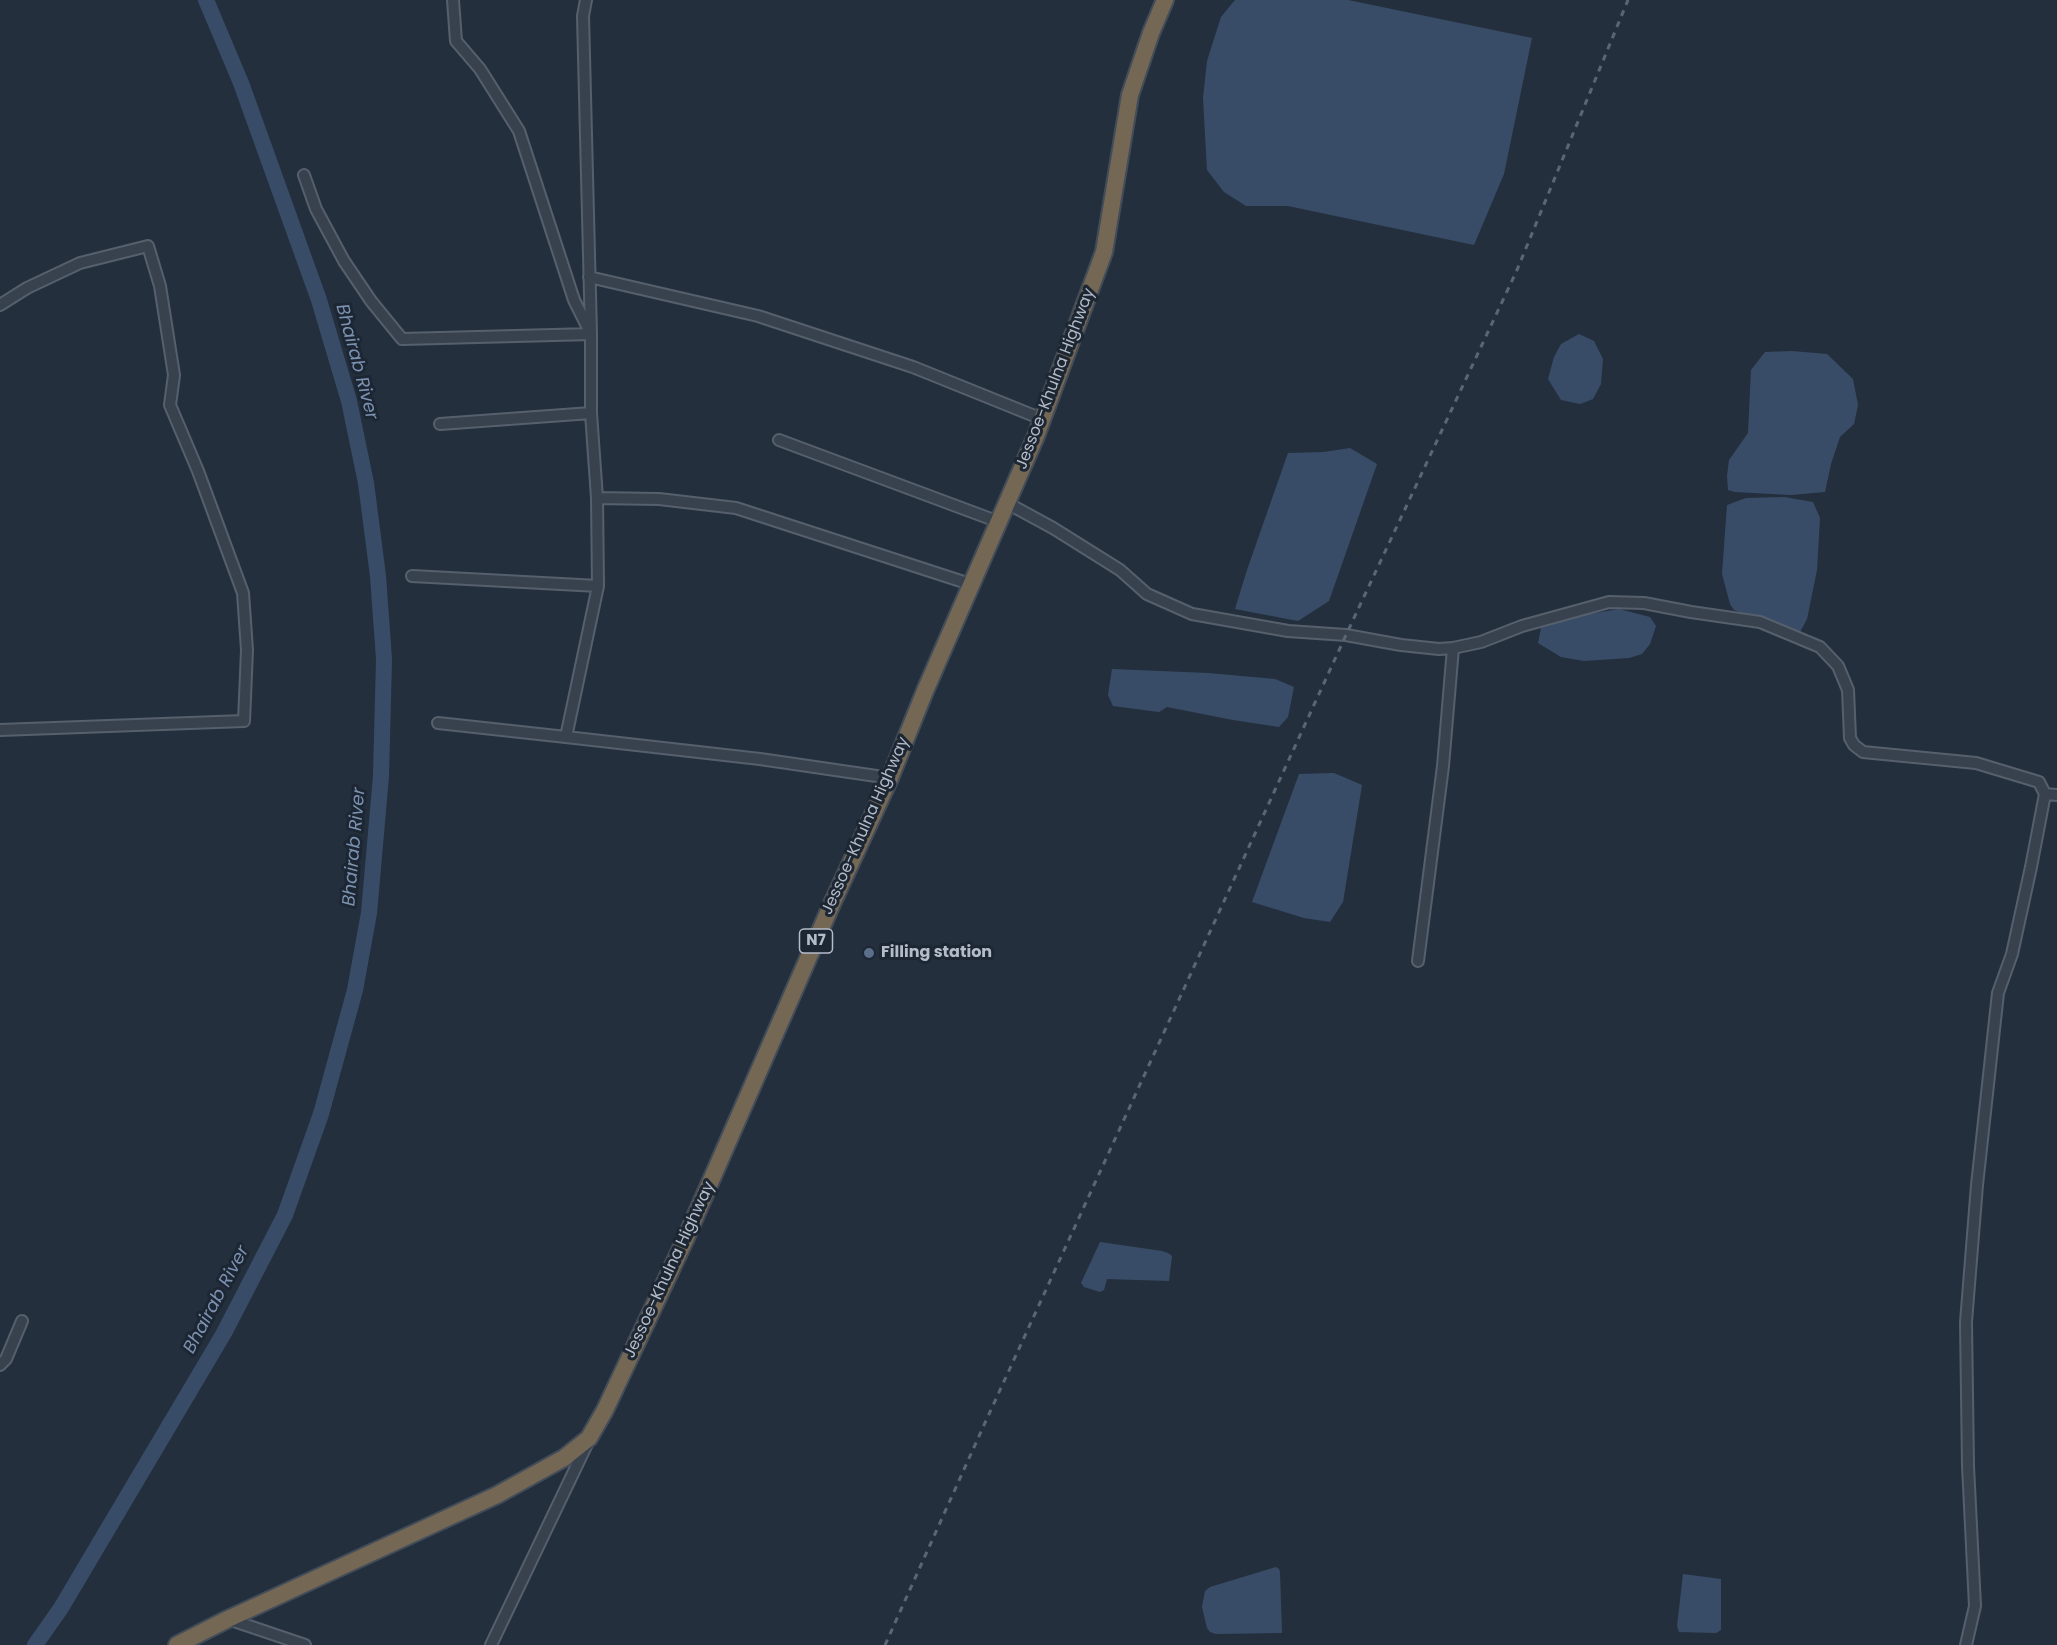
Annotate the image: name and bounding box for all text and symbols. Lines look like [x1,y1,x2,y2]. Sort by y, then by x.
street label: Jessoe-Khulna Highway [1013,286,1099,472]
water label: Bhairab River [330,302,382,422]
street label: Jessoe-Khulna Highway [818,734,914,918]
water label: Bhairab River [339,787,371,907]
road number: N7 [800,929,832,953]
place label: Filling station [881,943,992,963]
marker: Filling station [862,946,876,960]
street label: Jessoe-Khulna Highway [621,1179,719,1361]
water label: Bhairab River [180,1242,254,1358]

